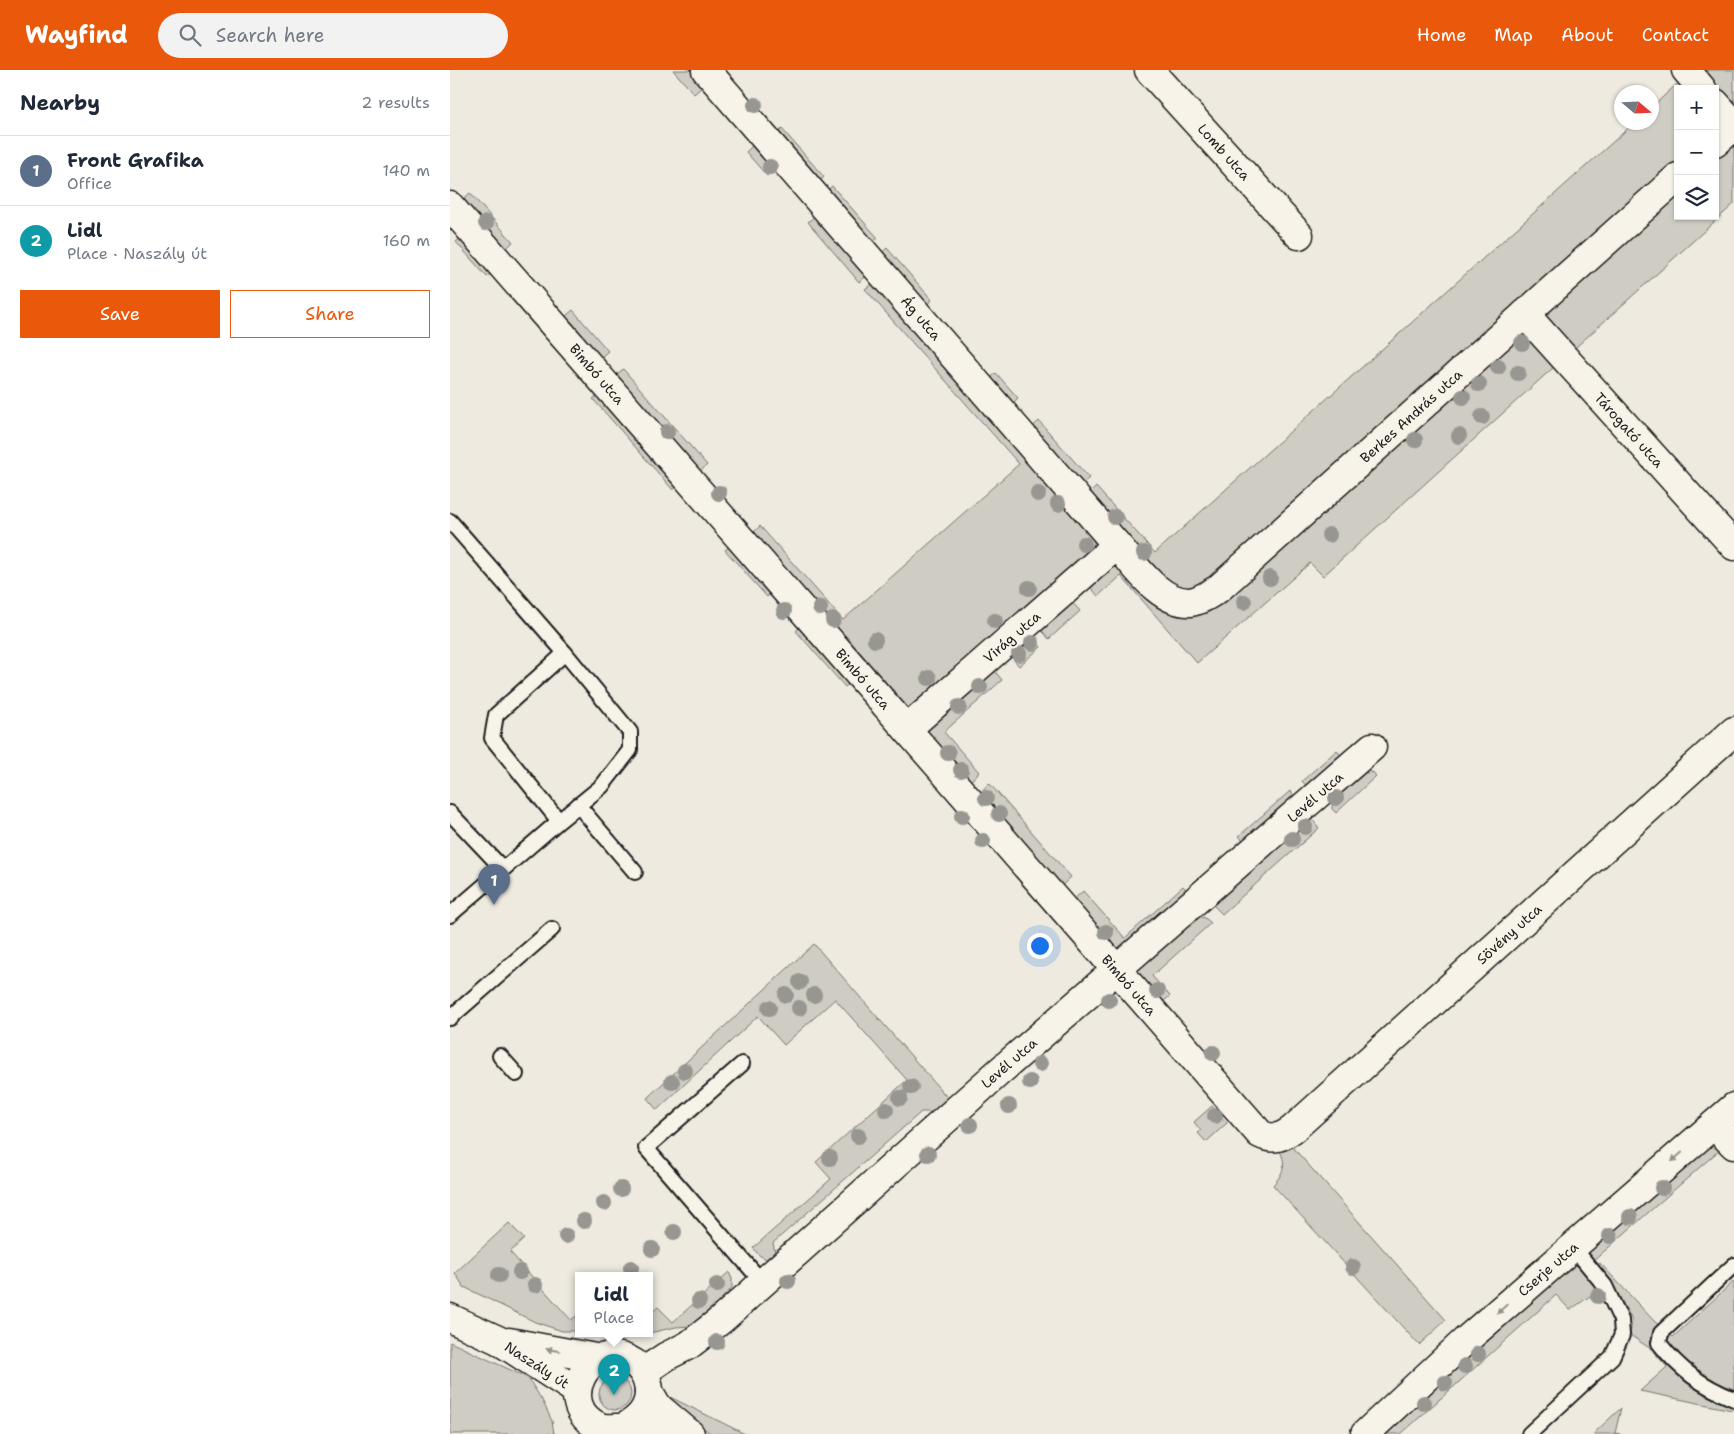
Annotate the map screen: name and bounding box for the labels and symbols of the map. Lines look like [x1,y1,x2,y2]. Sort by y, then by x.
north arrow [1614,85,1659,130]
street label: Lomb utca [1194,120,1254,184]
street label: Ág utca [897,292,945,344]
street label: Bimbó utca [566,340,629,408]
street label: Berkes András utca [1356,365,1466,467]
street label: Tárogató utca [1590,389,1668,472]
street label: Virág utca [980,607,1045,667]
street label: Bimbó utca [832,645,895,713]
street label: Levél utca [1283,768,1347,826]
pin: 1 [478,864,510,905]
street label: Sövény utca [1473,900,1546,968]
your location [1027,933,1053,959]
street label: Bimbó utca [1098,951,1161,1019]
street label: Levél utca [977,1034,1041,1092]
one-way arrow [1672,1151,1684,1163]
street label: Cserje utca [1514,1238,1582,1300]
one-way arrow [1495,1304,1508,1315]
street label: Naszály út [501,1337,573,1393]
one-way arrow [544,1345,560,1353]
pin: 2 [598,1354,630,1395]

